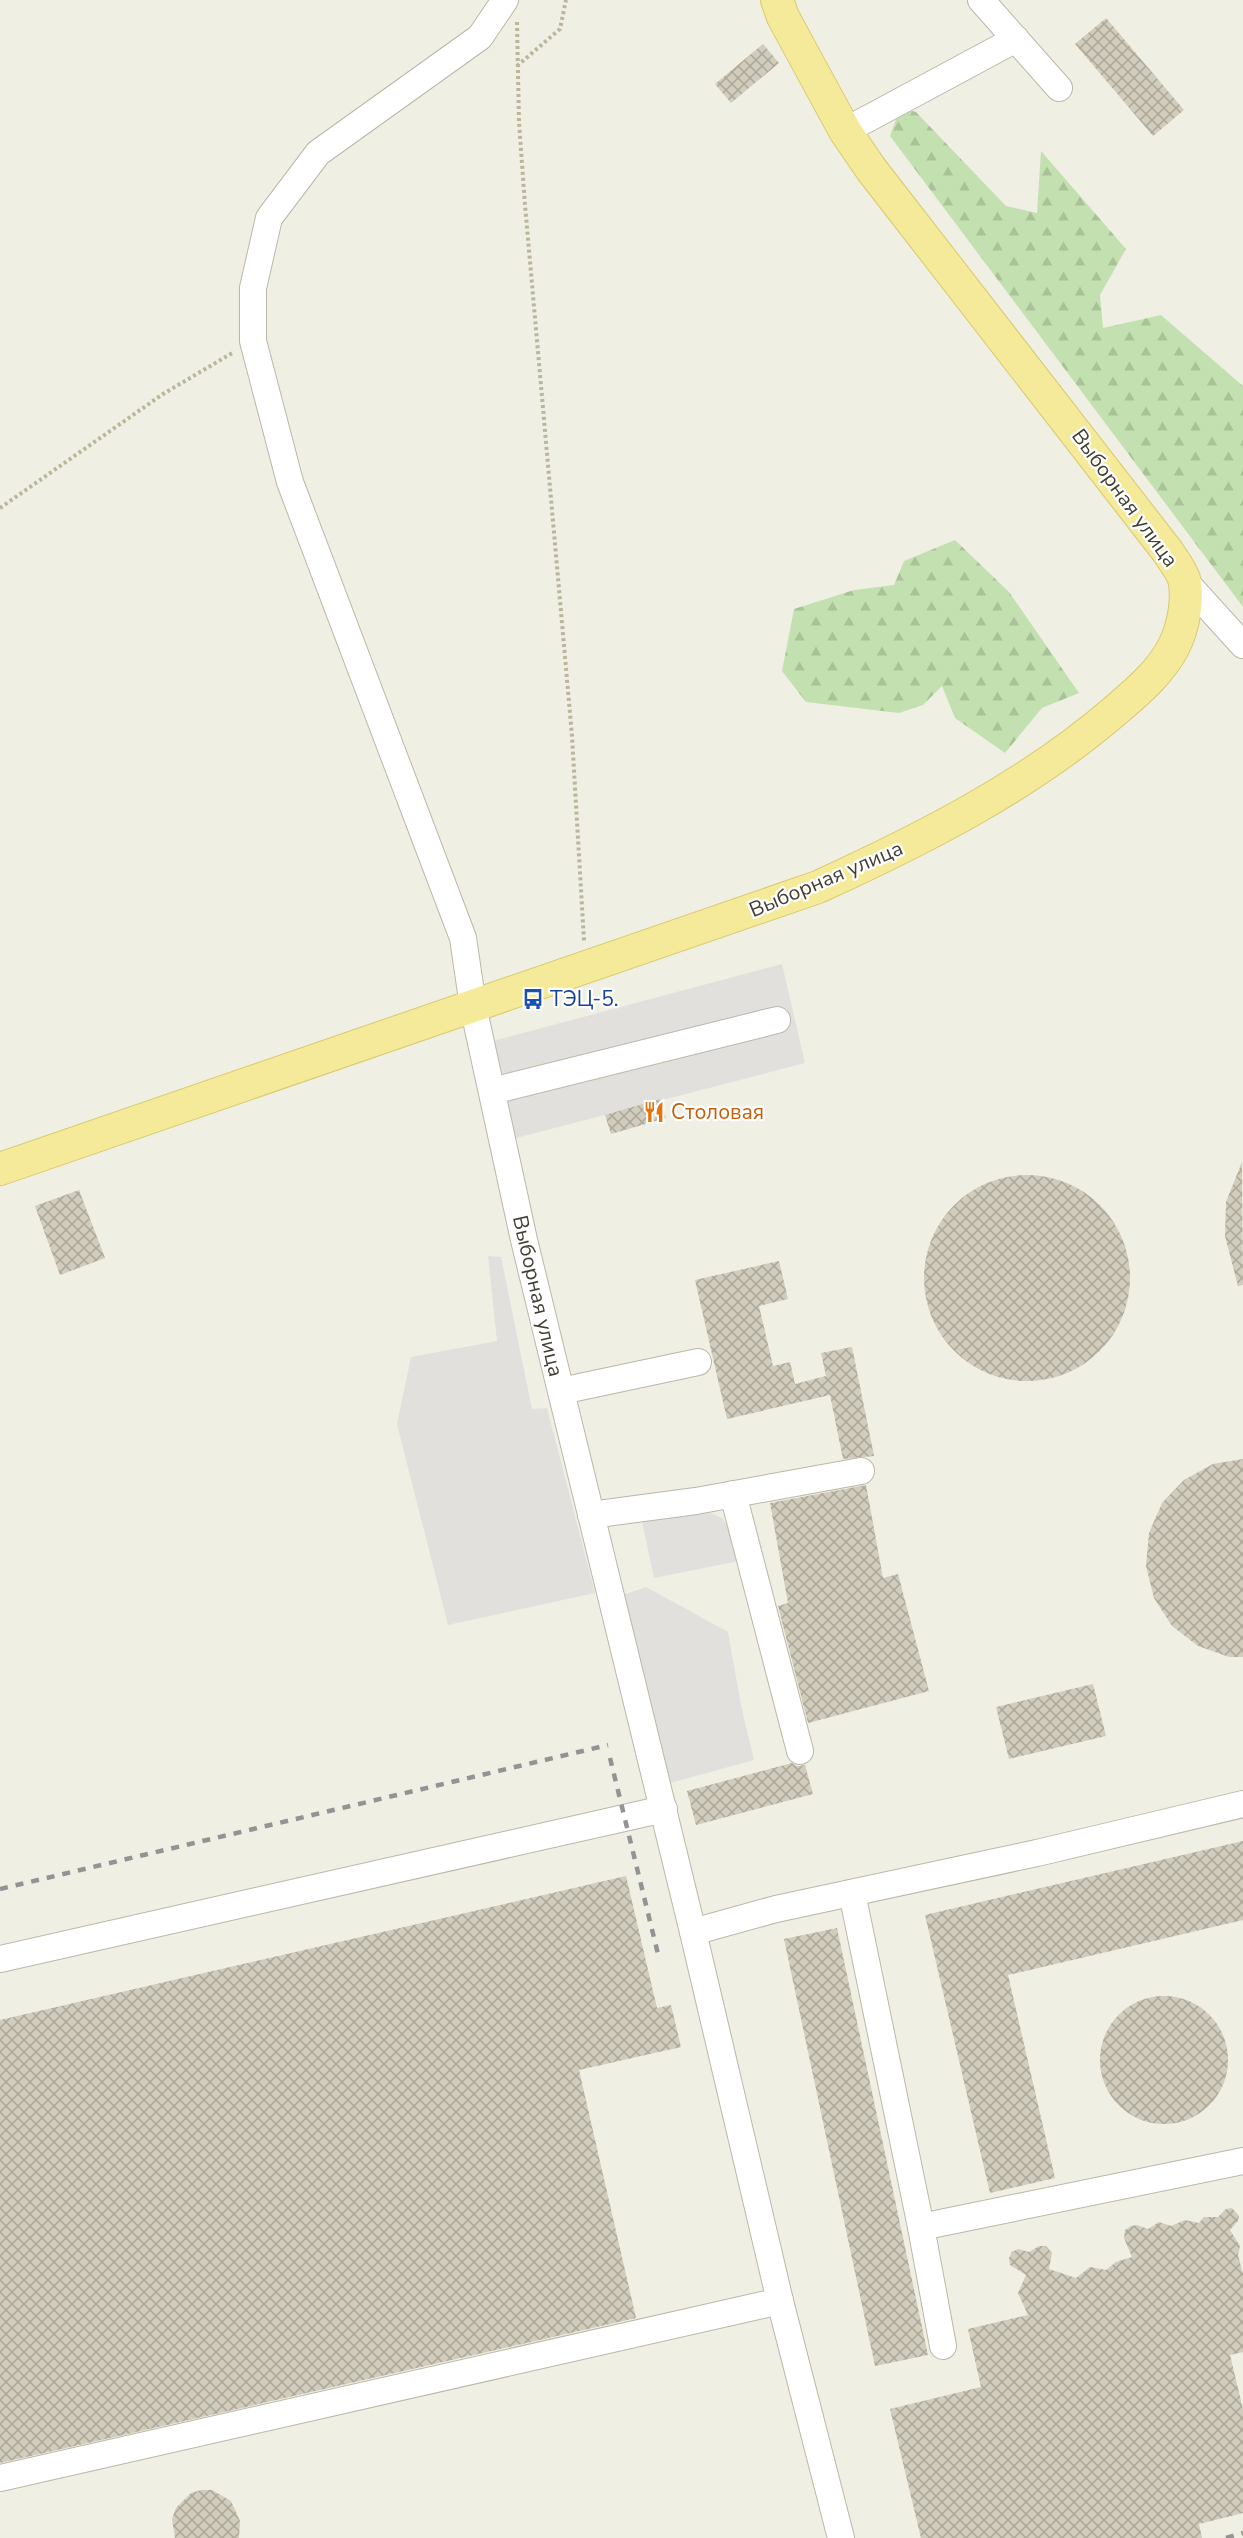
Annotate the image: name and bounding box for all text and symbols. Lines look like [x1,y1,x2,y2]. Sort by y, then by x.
street label: Выборная улица [1065,423,1185,573]
street label: Выборная улица [745,834,907,924]
place label: ТЭЦ-5. [550,985,619,1013]
bus stop icon: ТЭЦ-5. [521,987,545,1011]
place label: Столовая [671,1098,764,1126]
restaurant icon: Столовая [642,1100,666,1124]
street label: Выборная улица [506,1213,570,1379]

